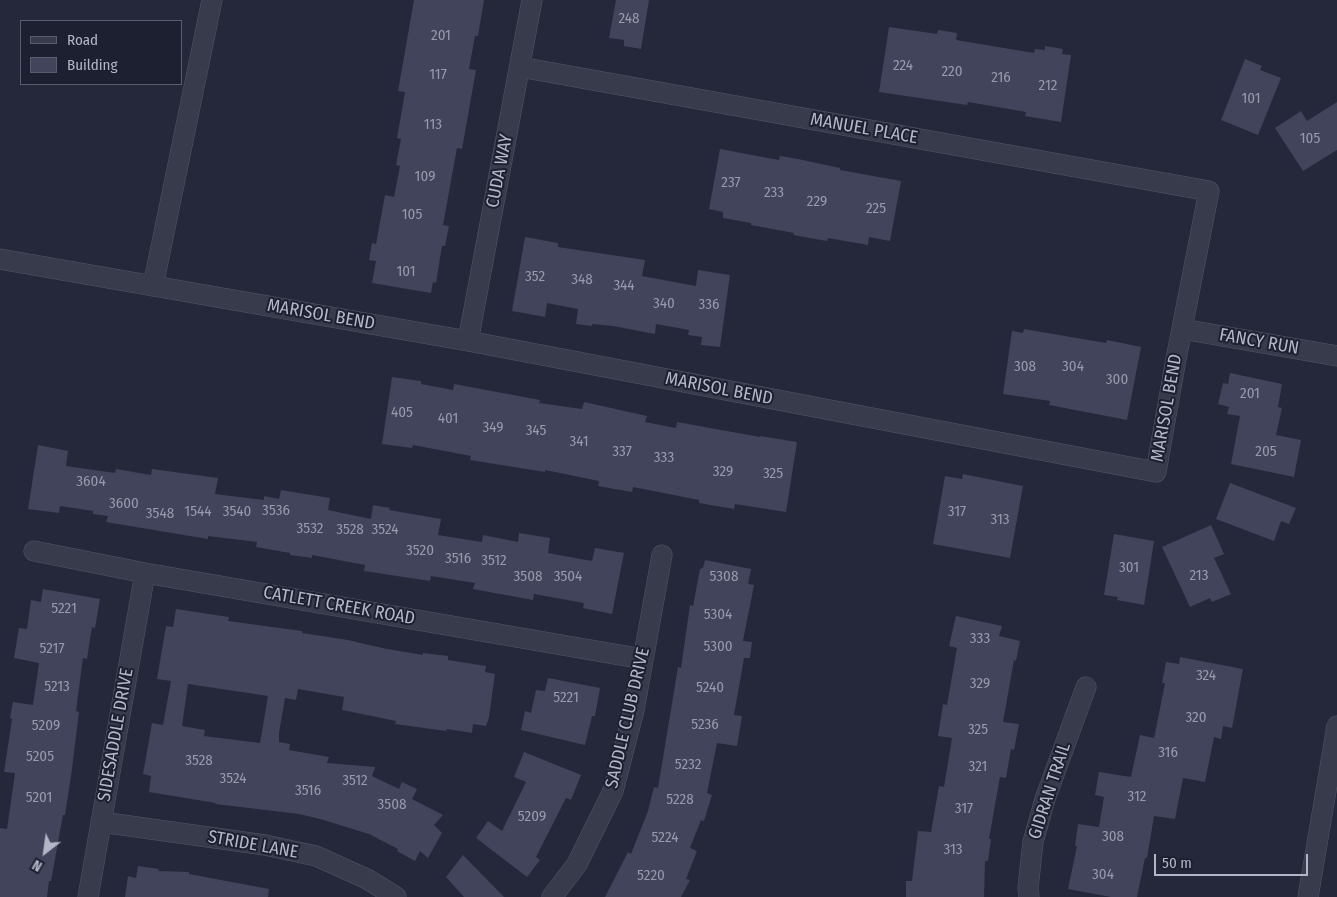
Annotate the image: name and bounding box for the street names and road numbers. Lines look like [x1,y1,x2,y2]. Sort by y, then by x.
street label: MANUEL PLACE [809,109,919,149]
street label: CUDA WAY [482,132,518,210]
street label: MARISOL BEND [266,295,376,335]
street label: FANCY RUN [1217,324,1301,360]
street label: MARISOL BEND [1147,353,1187,463]
street label: MARISOL BEND [663,368,775,410]
street label: CATLETT CREEK ROAD [261,582,417,630]
street label: SADDLE CLUB DRIVE [601,645,655,791]
street label: SIDESADDLE DRIVE [94,667,138,803]
street label: GIDRAN TRAIL [1024,740,1076,842]
street label: STRIDE LANE [206,826,300,864]

